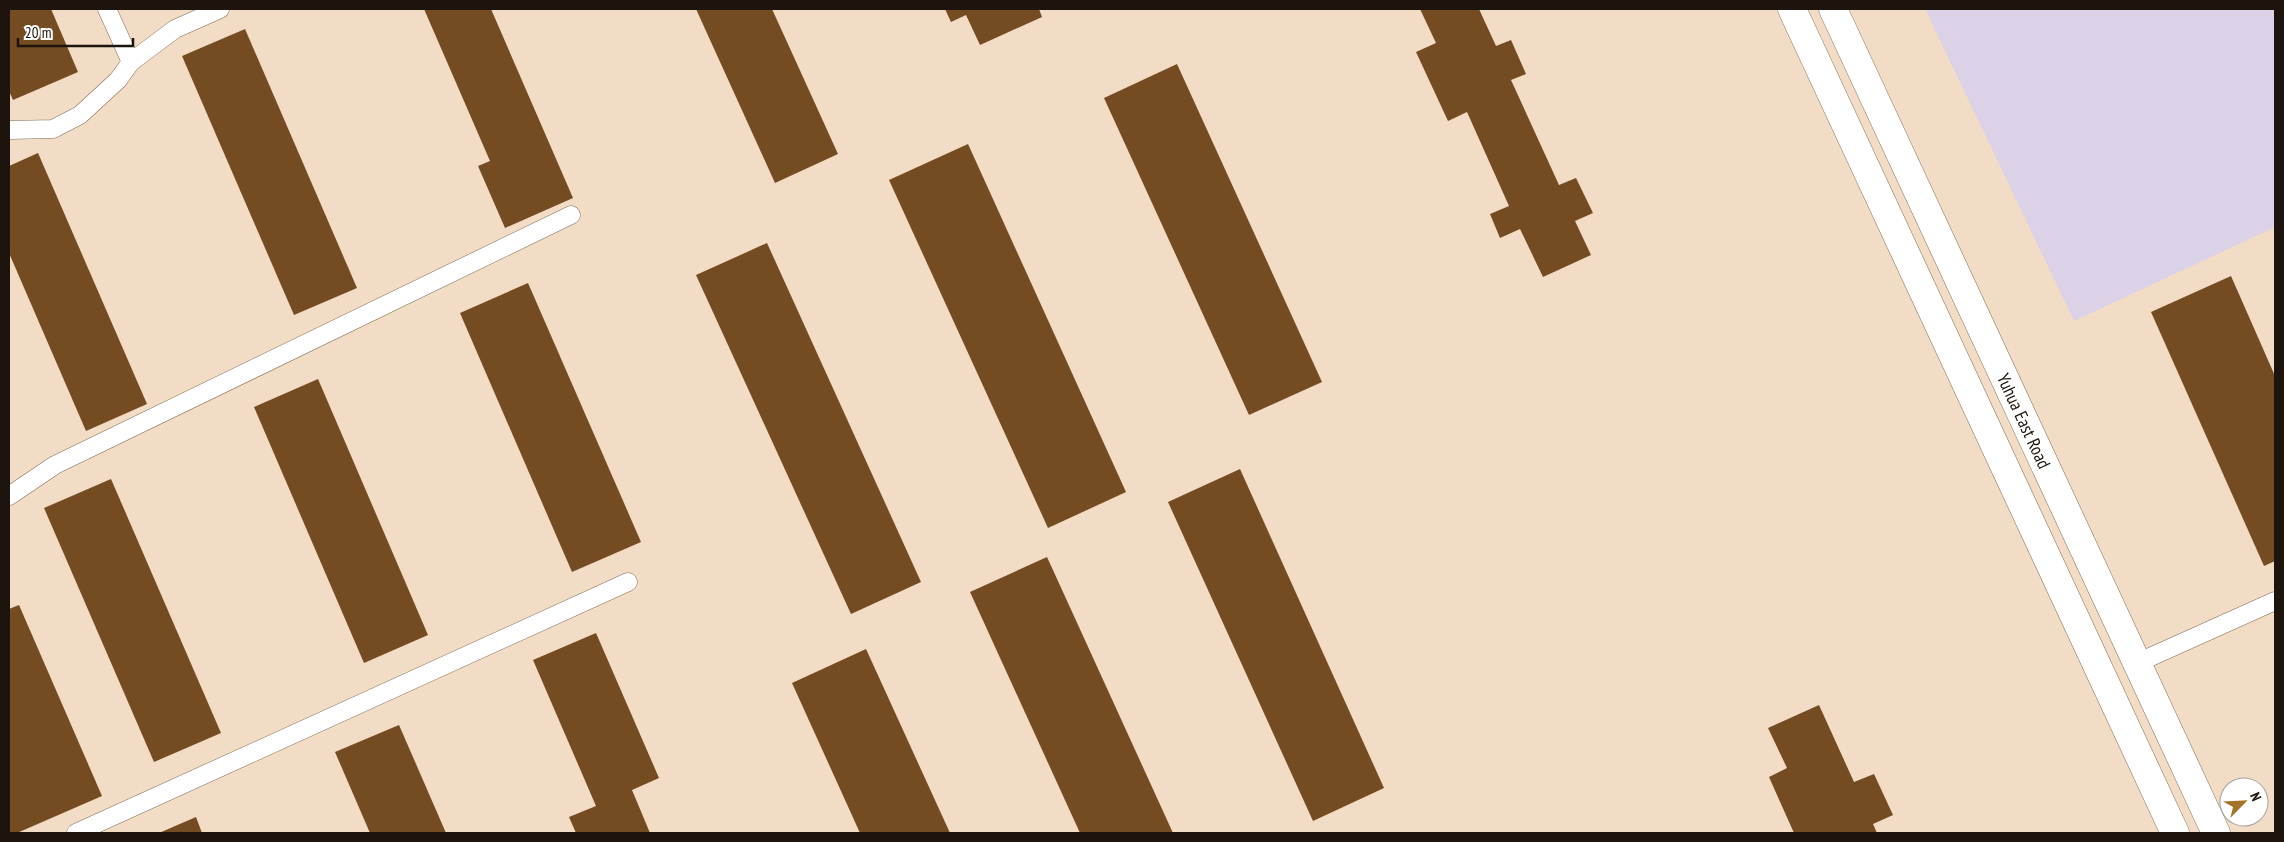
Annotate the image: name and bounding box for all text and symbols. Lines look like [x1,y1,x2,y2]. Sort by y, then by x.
scale bar [18,15,132,47]
text: 20 m [25,23,51,42]
street label: Yuhua East Road [1992,369,2056,472]
north arrow [2219,777,2269,827]
text: N [2246,790,2266,804]

